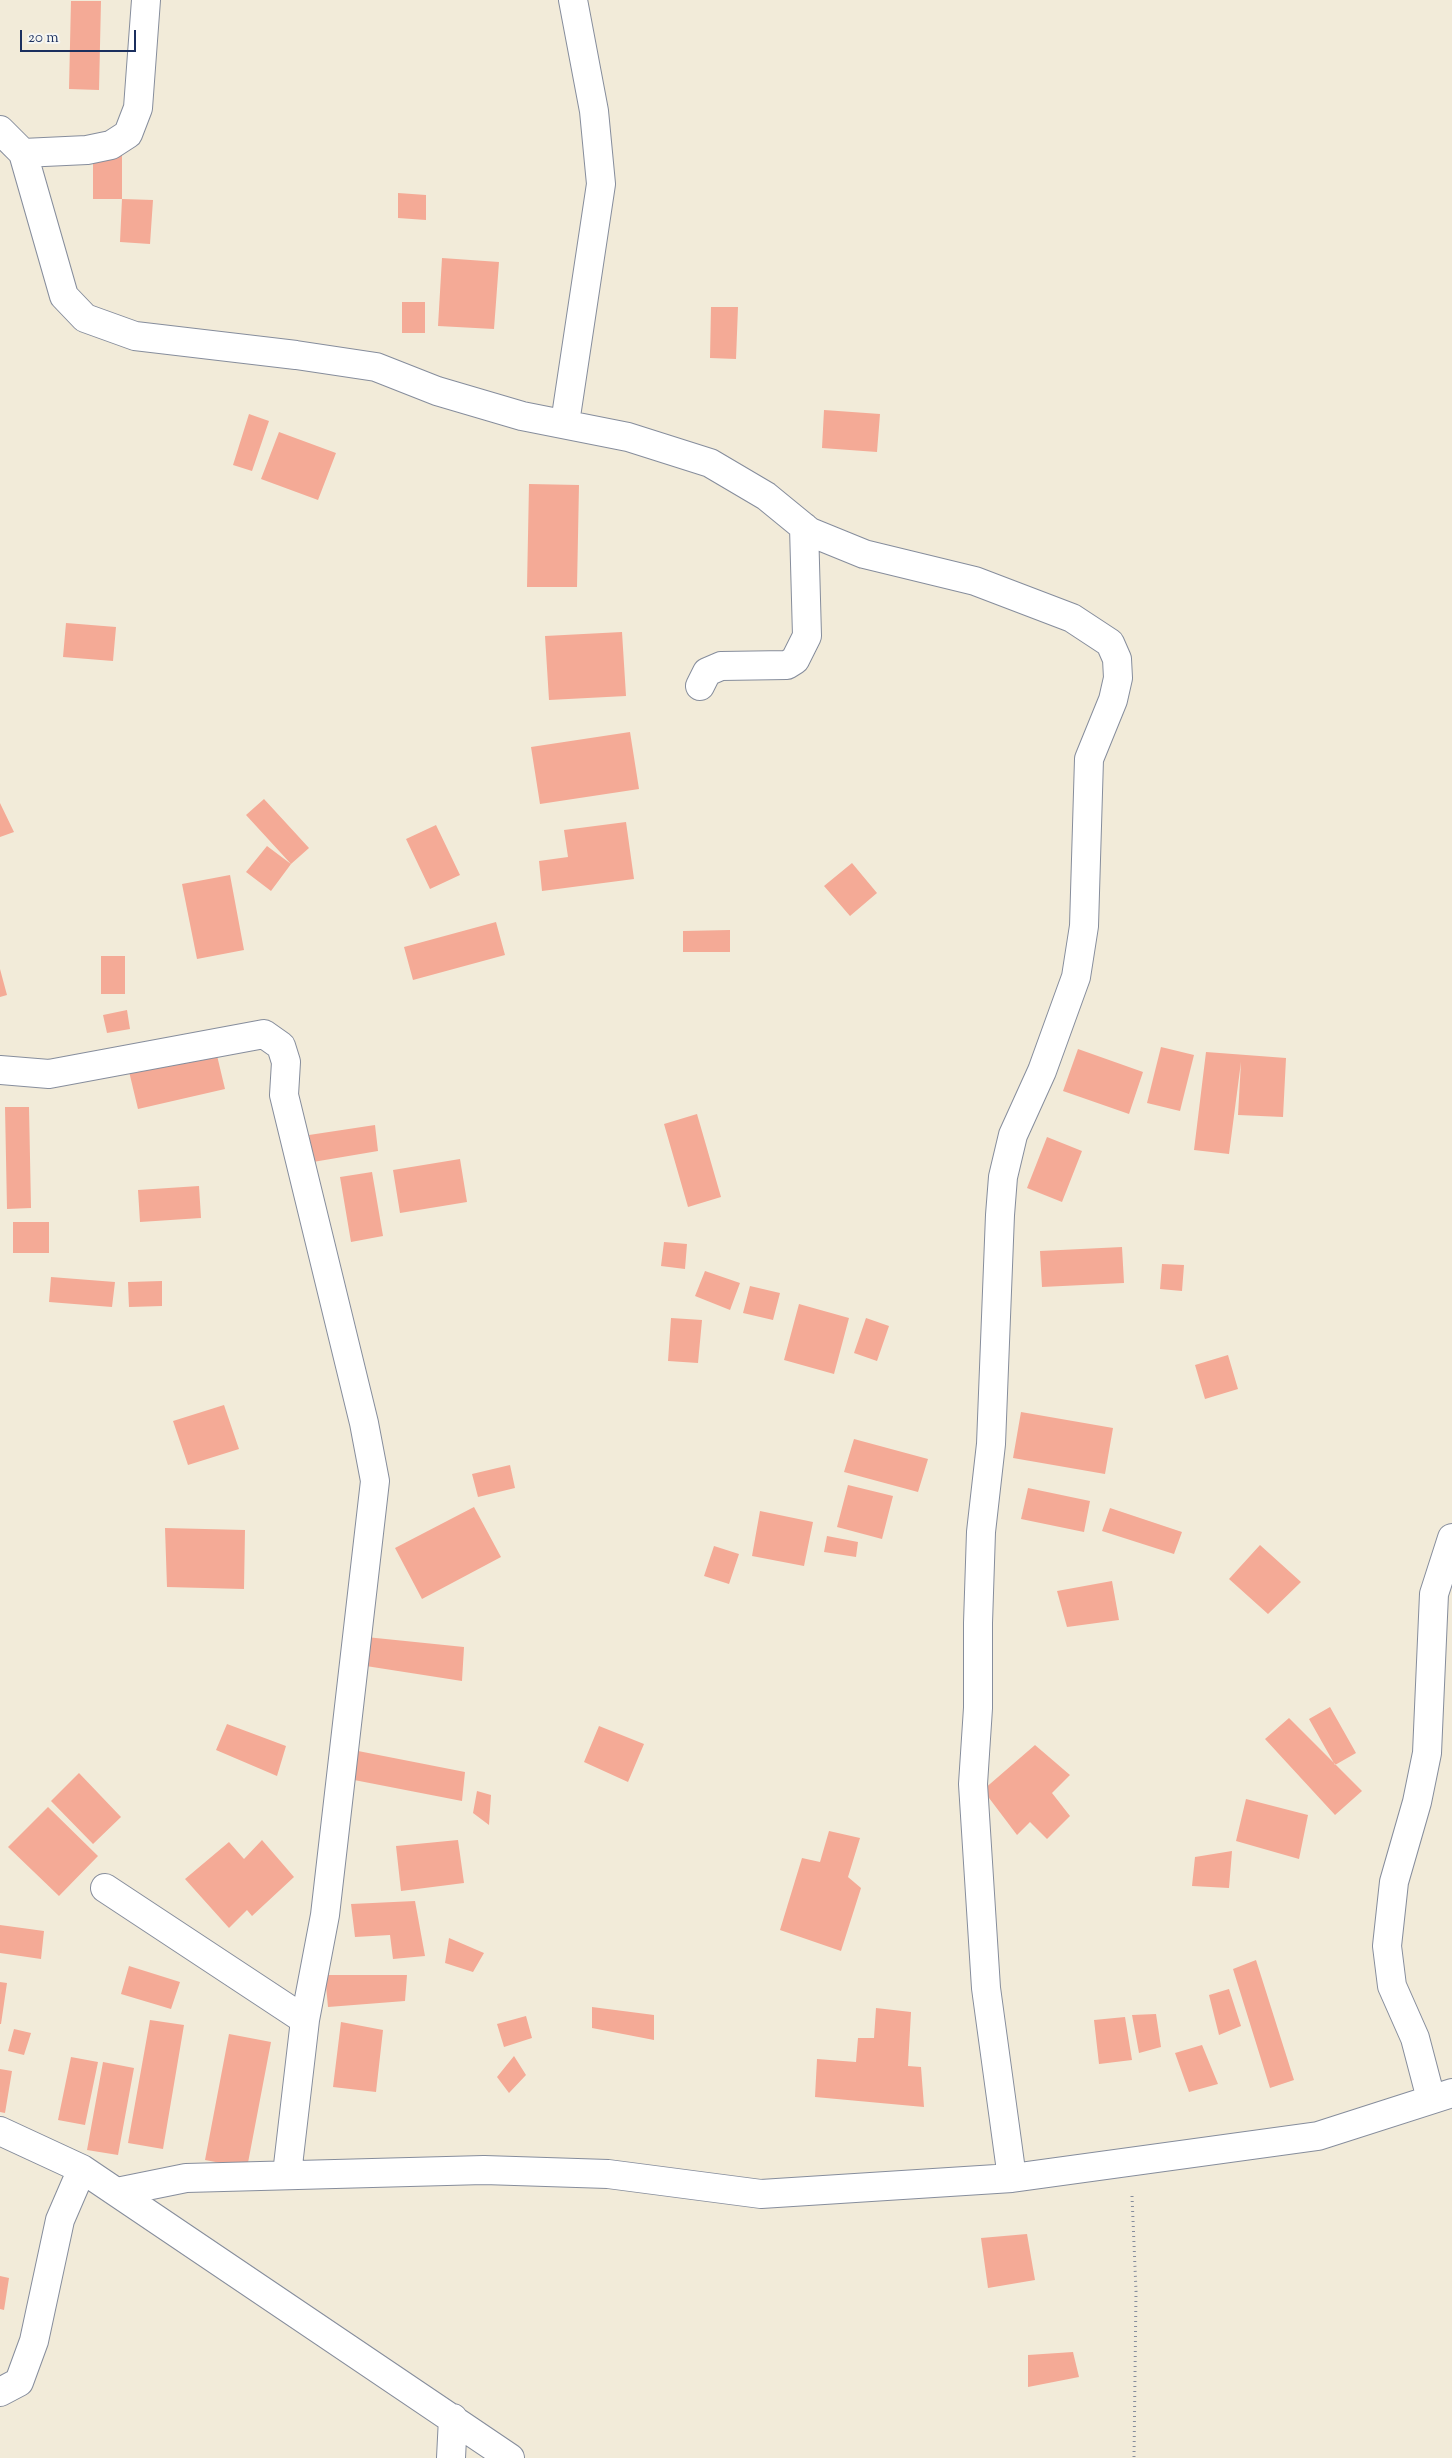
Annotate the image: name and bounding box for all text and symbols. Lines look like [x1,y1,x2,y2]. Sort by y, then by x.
scale bar [22,20,139,52]
text: 20 m [28,28,59,49]

